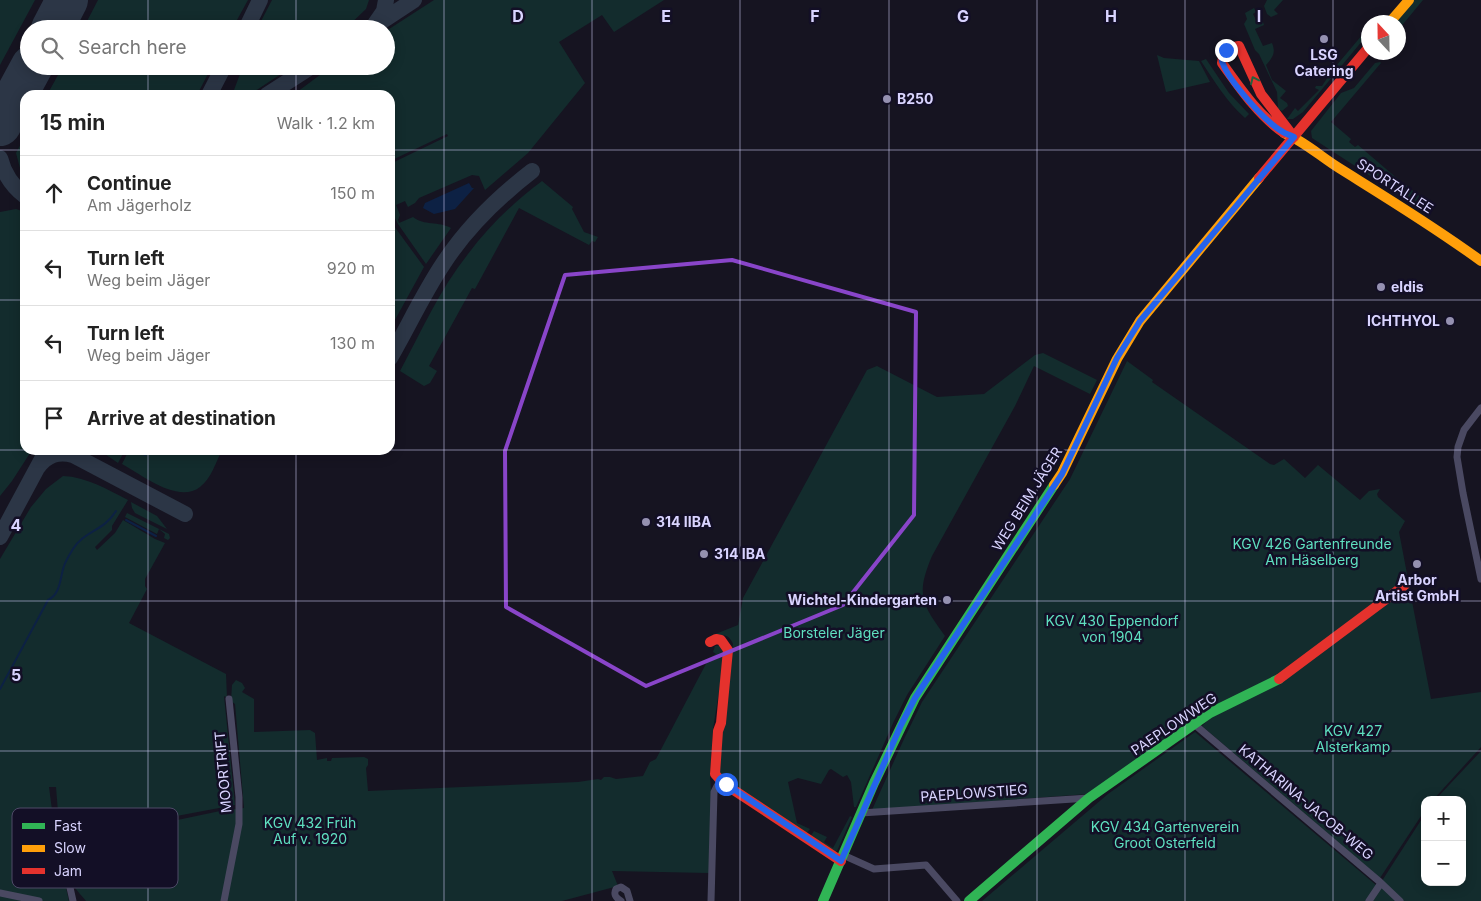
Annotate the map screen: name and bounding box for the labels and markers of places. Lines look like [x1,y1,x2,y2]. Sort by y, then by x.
marker: LSG Catering [1318,33,1330,45]
place label: LSG Catering [1295,46,1353,79]
place label: B250 [897,90,933,107]
marker: B250 [881,93,893,105]
place label: eldis [1391,278,1424,295]
marker: eldis [1375,281,1387,293]
place label: ICHTHYOL [1367,312,1440,329]
marker: ICHTHYOL [1444,315,1456,327]
place label: 314 IIBA [656,513,712,530]
marker: 314 IIBA [640,516,652,528]
place label: 314 IBA [714,545,766,562]
marker: 314 IBA [698,548,710,560]
marker: Arbor Artist GmbH [1411,558,1423,570]
place label: Arbor Artist GmbH [1375,571,1459,604]
place label: Wichtel-Kindergarten [788,591,937,608]
marker: Wichtel-Kindergarten [941,594,953,606]

